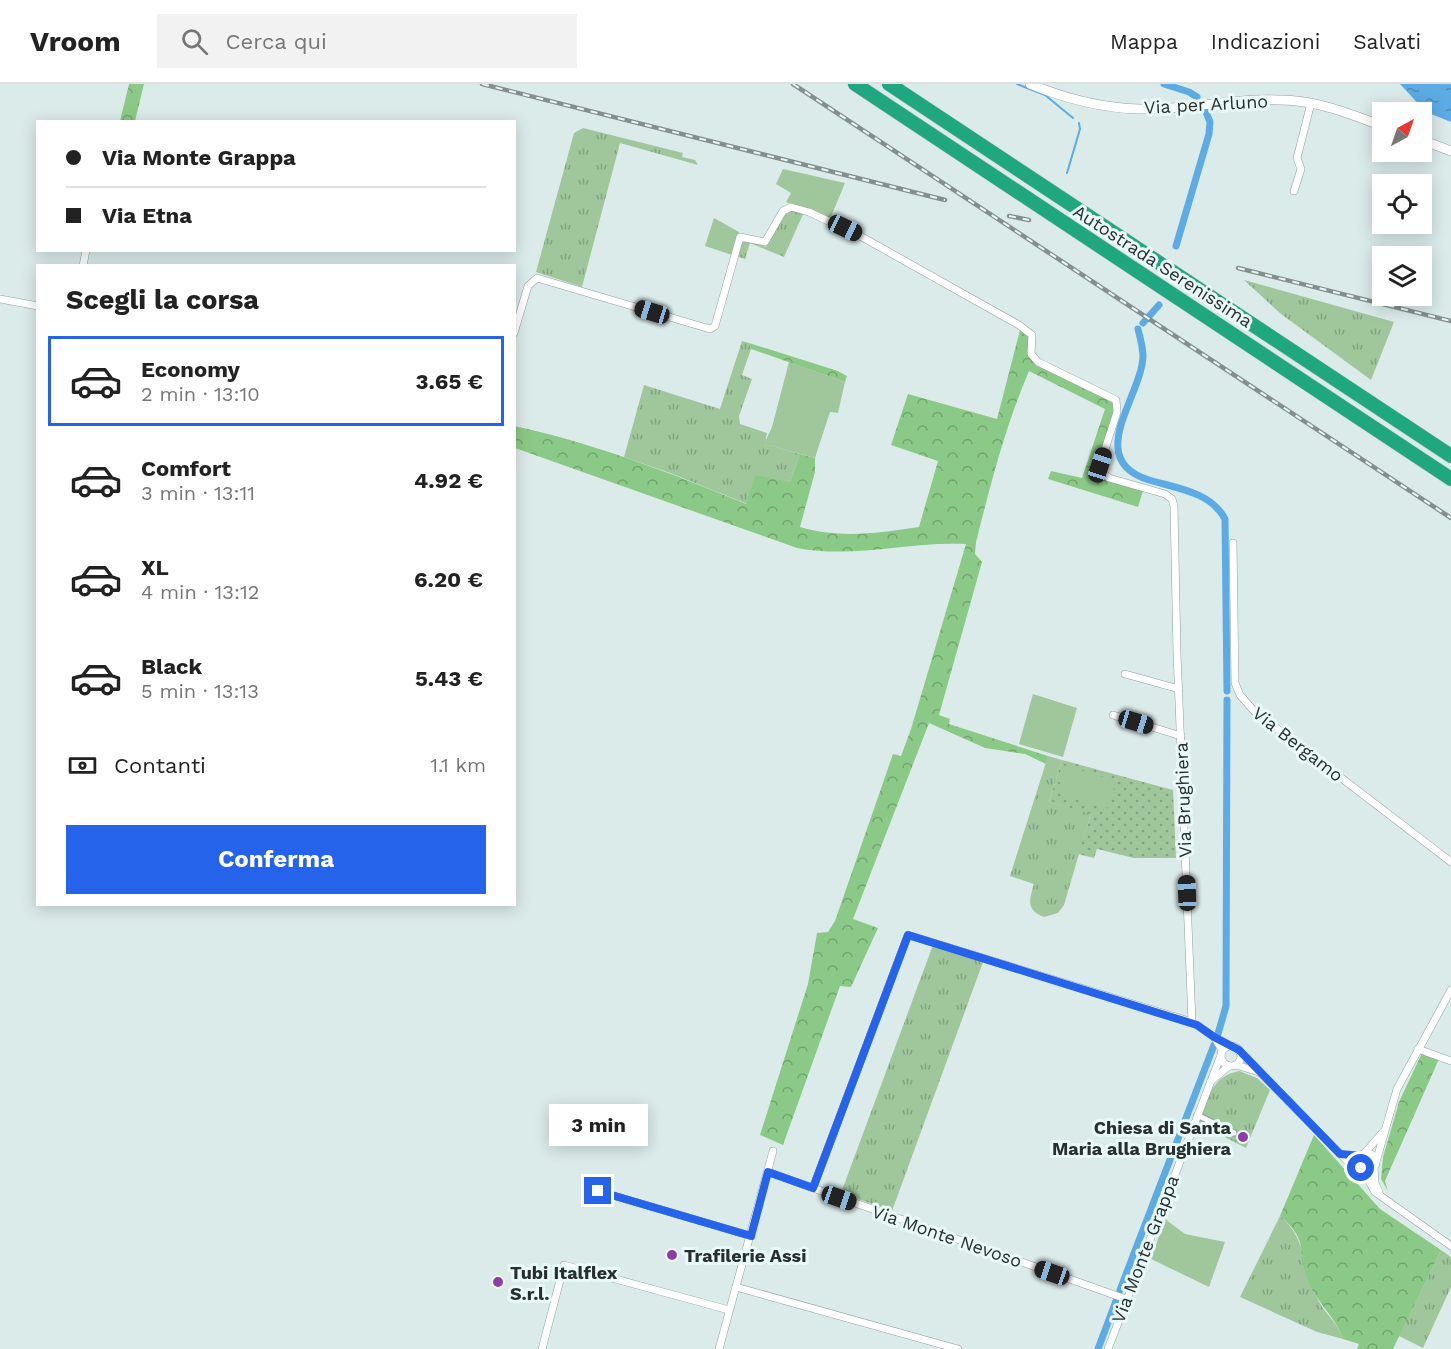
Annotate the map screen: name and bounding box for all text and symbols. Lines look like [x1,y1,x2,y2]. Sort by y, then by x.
search box [157,14,577,68]
text: Vroom [30,25,121,58]
icon: search [178,25,211,58]
text: Cerca qui [226,29,327,54]
text: Mappa [1110,29,1178,54]
text: Indicazioni [1211,29,1320,54]
text: Salvati [1353,29,1421,54]
street label: Via per Arluno [1143,90,1269,118]
north arrow [1372,102,1432,162]
map controls [1372,102,1432,306]
text: Via Monte Grappa [102,145,296,170]
button: locate [1372,174,1432,234]
street label: Autostrada Serenissima [1070,200,1256,332]
text: Via Etna [102,203,192,228]
car [825,212,865,244]
button: layers [1372,246,1432,306]
text: Scegli la corsa [66,284,259,316]
car [632,298,672,326]
icon: car [69,354,123,408]
text: Economy [141,357,240,382]
text: 3.65 € [416,369,483,394]
text: 2 min · 13:10 [141,382,260,406]
car [1086,445,1114,485]
icon: car [69,453,123,507]
text: Comfort [141,456,231,481]
text: 4.92 € [414,468,483,493]
text: 3 min · 13:11 [141,481,255,505]
icon: car [69,552,123,606]
text: XL [141,555,169,580]
text: 6.20 € [414,567,483,592]
text: 4 min · 13:12 [141,580,259,604]
icon: car [69,651,123,705]
text: Black [141,654,202,679]
text: 5.43 € [415,666,483,691]
text: 5 min · 13:13 [141,679,259,703]
street label: Via Bergamo [1249,702,1347,786]
car [1116,708,1156,736]
street label: Via Brughiera [1170,742,1196,858]
icon: cash [66,749,99,782]
text: Contanti [114,753,206,778]
text: 1.1 km [430,753,486,777]
button: Conferma [66,825,486,894]
car [1177,875,1197,911]
callout: 3 min [548,1104,648,1146]
text: 3 min [571,1113,626,1137]
place label: Chiesa di Santa Maria alla Brughiera [1052,1117,1232,1159]
marker: Chiesa di Santa Maria alla Brughiera [1236,1130,1250,1144]
route start [1347,1154,1374,1181]
street label: Via Monte Grappa [1107,1172,1183,1326]
route end [584,1177,611,1204]
car [819,1184,859,1212]
street label: Via Monte Nevoso [869,1200,1025,1272]
place label: Trafilerie Assi [684,1245,806,1266]
marker: Trafilerie Assi [665,1248,679,1262]
car [1032,1259,1072,1287]
place label: Tubi Italflex S.r.l. [510,1262,618,1304]
marker: Tubi Italflex S.r.l. [491,1275,505,1289]

